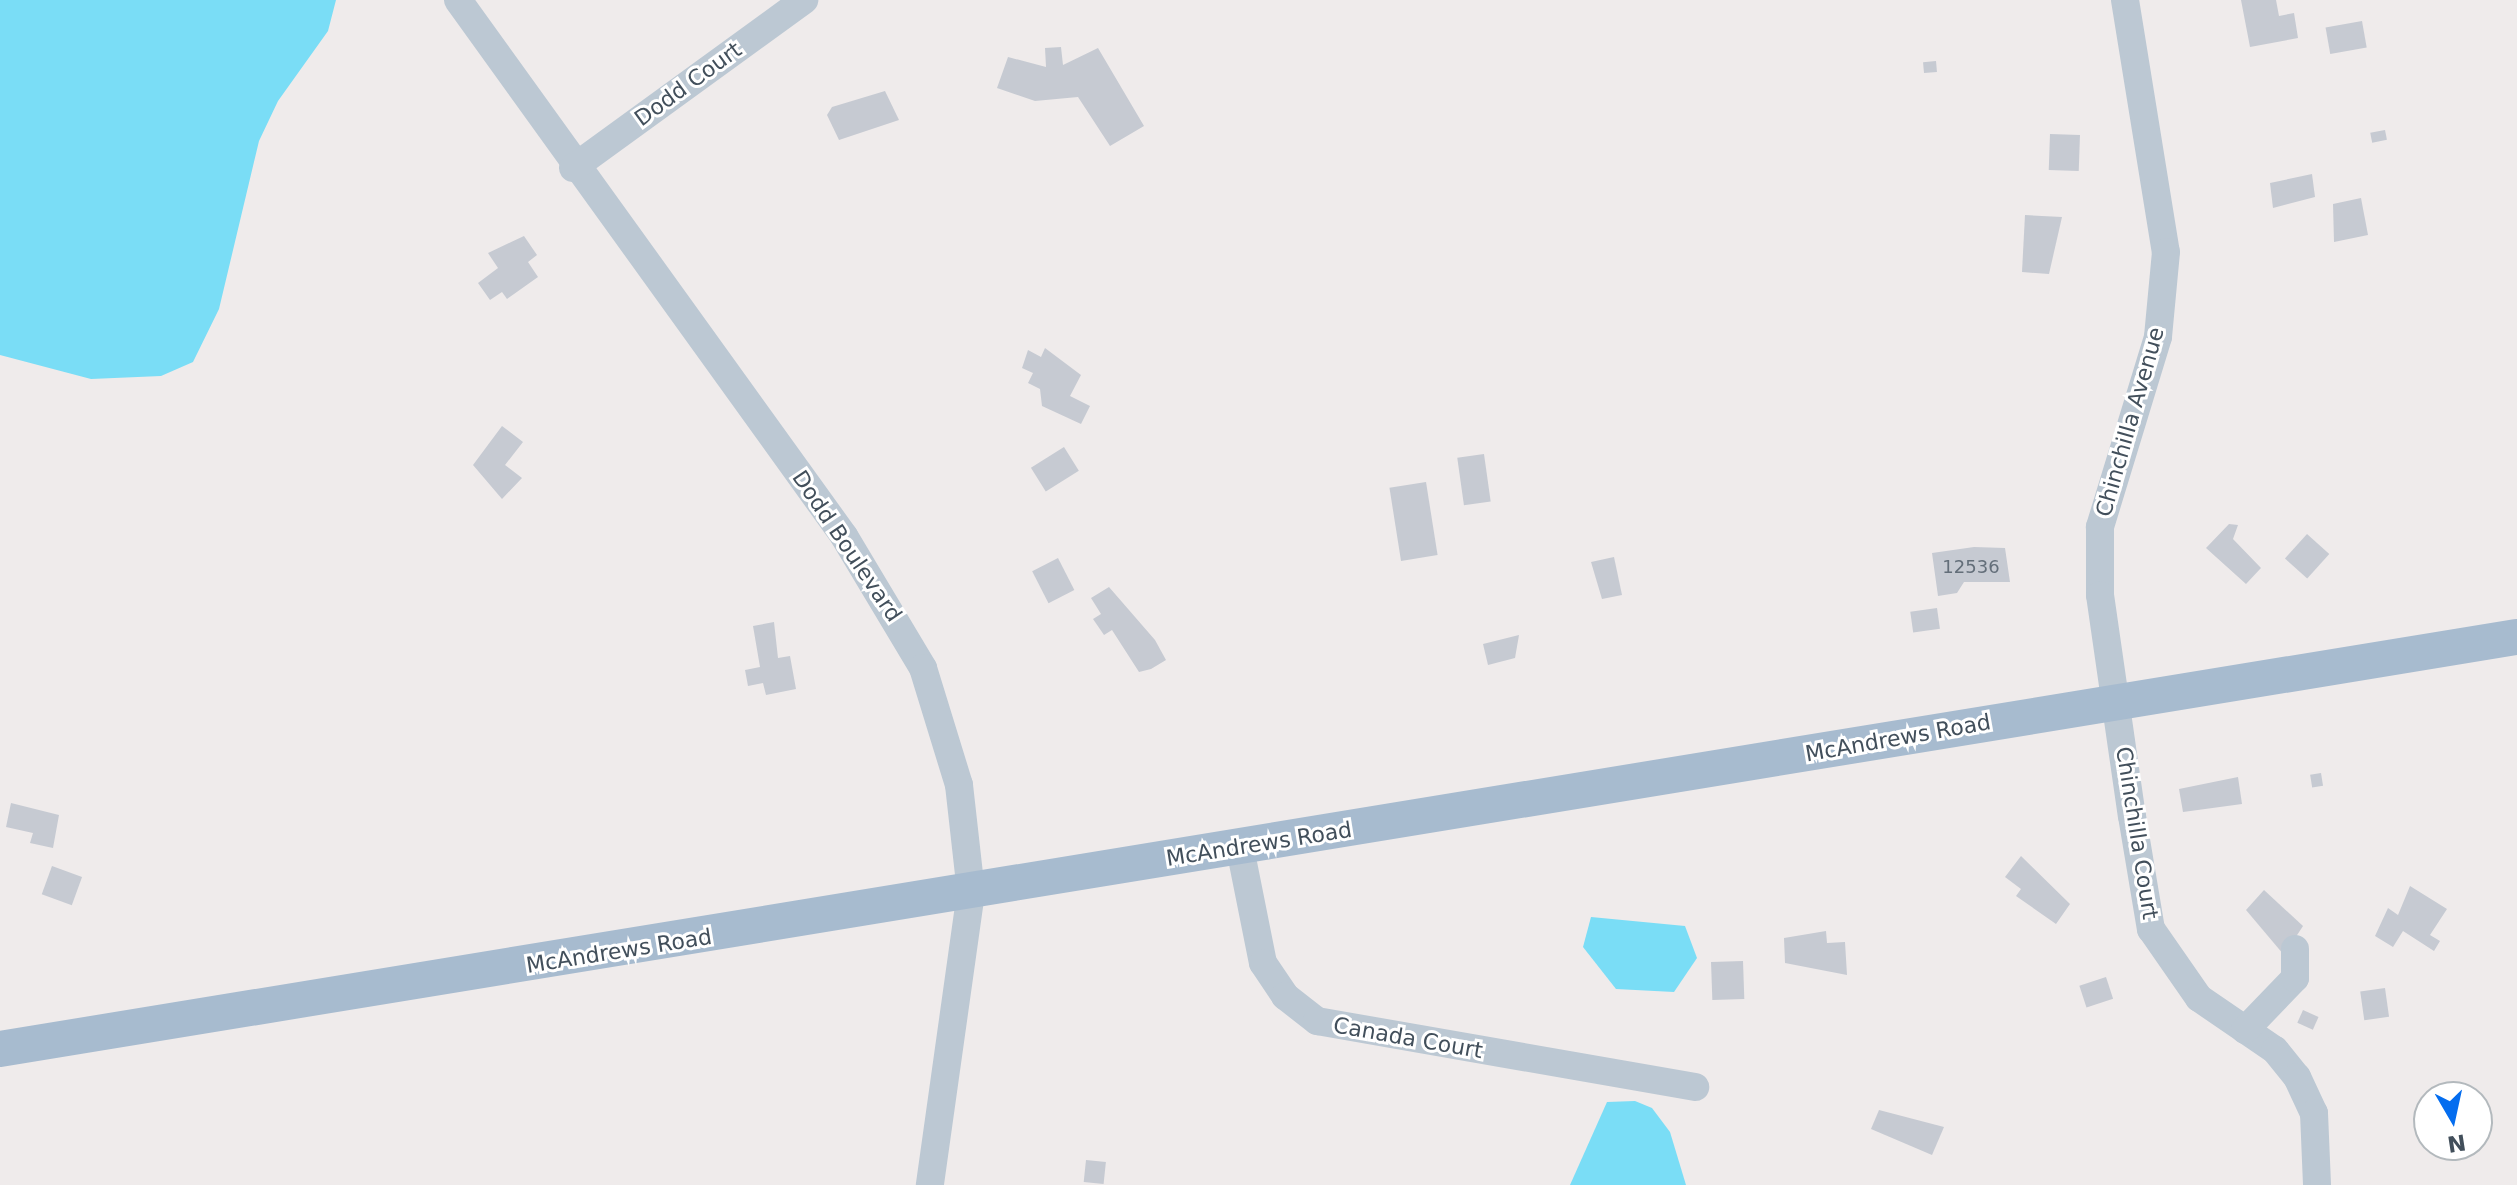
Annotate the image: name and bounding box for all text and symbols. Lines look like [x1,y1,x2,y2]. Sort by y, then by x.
street label: Dodd Court [629,36,747,132]
street label: Chinchilla Avenue [2090,324,2170,520]
street label: Dodd Boulevard [787,465,907,627]
house number: 12536 [1942,556,2000,578]
street label: McAndrews Road [1803,709,1993,767]
street label: Chinchilla Court [2110,745,2164,921]
street label: McAndrews Road [1164,816,1354,872]
street label: McAndrews Road [524,923,714,979]
street label: Canada Court [1331,1012,1485,1064]
north arrow [2413,1081,2493,1161]
text: N [2445,1129,2468,1157]

